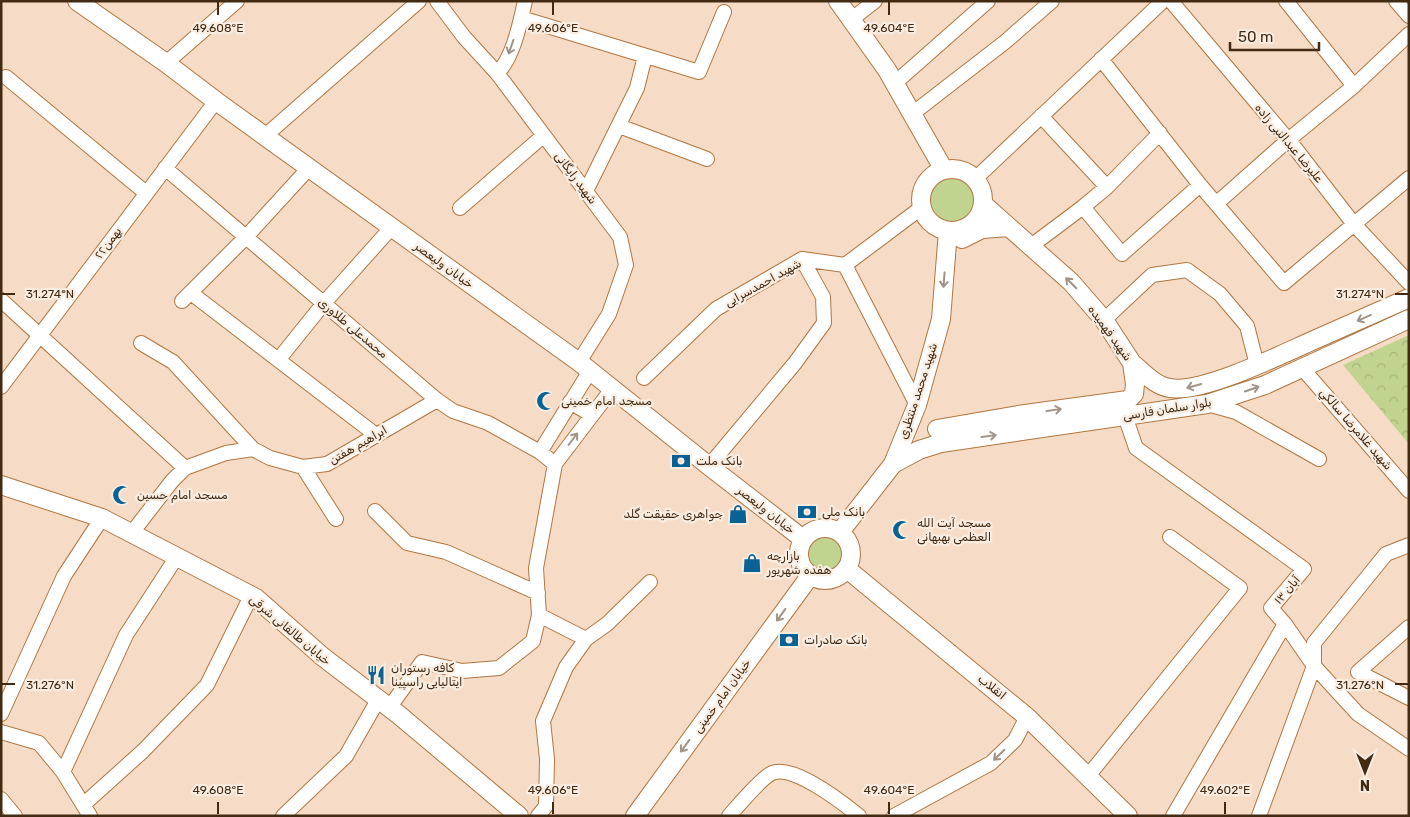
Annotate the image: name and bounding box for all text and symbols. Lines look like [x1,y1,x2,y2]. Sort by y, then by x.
scale bar [1230,20,1319,52]
text: 49.608°E [192,21,244,35]
text: 49.606°E [528,21,578,35]
text: 49.604°E [864,21,914,35]
text: 50 m [1238,28,1273,46]
one-way arrow [506,39,516,55]
street label: علیرضا عبدالنبی زاده [1251,101,1326,186]
street label: شهید رایگانی [551,149,600,207]
street label: ۲۲بهمن [92,224,124,262]
street label: خیابان ولیعصر [410,238,476,292]
street label: شهید احمدسرایی [722,256,804,311]
one-way arrow [939,272,949,288]
one-way arrow [1065,277,1077,289]
text: 31.274°N [26,287,74,301]
text: 31.274°N [1336,287,1384,301]
street label: محمدعلی طلاوری [315,295,391,362]
street label: شهید فهمیده [1085,302,1135,364]
one-way arrow [1357,313,1372,323]
street label: شهید محمد منتظری [896,341,941,441]
one-way arrow [1186,382,1202,391]
one-way arrow [1243,384,1259,394]
street label: شهید غلامرضا سالکي [1315,385,1395,474]
mosque icon: مسجد امام خمینی [535,390,557,412]
place label: مسجد امام خمینی [561,394,652,410]
street label: بلوار سلمان فارسی [1122,395,1212,424]
one-way arrow [1046,405,1062,415]
street label: ابراهیم هفتن [327,423,390,468]
one-way arrow [980,431,996,441]
one-way arrow [568,433,579,446]
bank icon: بانک ملت [670,450,692,472]
place label: بانک ملت [696,454,743,468]
street label: خیابان ولیعصر [733,482,798,538]
mosque icon: مسجد امام حسین [111,484,133,506]
place label: مسجد امام حسین [137,488,228,504]
bank icon: بانک ملی [796,501,818,523]
shop icon: جواهری حقیقت گلد [727,503,749,525]
place label: بانک ملی [822,505,865,520]
place label: جواهری حقیقت گلد [624,507,723,522]
place label: مسجد آیت الله العظمی بهبهانی [917,516,991,545]
mosque icon: مسجد آیت الله العظمی بهبهانی [891,519,913,541]
place label: بازارچه هفده شهریور [766,549,831,578]
shop icon: بازارچه هفده شهریور [741,552,763,574]
street label: ۱۳ آبان [1271,573,1303,607]
street label: خیابان طالقانی شرقی [246,592,333,669]
one-way arrow [776,608,786,622]
bank icon: بانک صادرات [778,629,800,651]
place label: بانک صادرات [804,633,868,648]
street label: خیابان امام خمینی [690,656,755,737]
place label: کافه رستوران ایتالیایی راسپینا [391,661,463,690]
restaurant icon: کافه رستوران ایتالیایی راسپینا [365,664,387,686]
street label: انقلاب [975,672,1009,702]
text: 31.276°N [26,678,74,692]
text: 31.276°N [1336,678,1384,692]
one-way arrow [680,739,691,752]
north arrow [1340,747,1390,797]
one-way arrow [993,749,1005,761]
text: N [1360,776,1370,793]
text: 49.608°E [192,783,244,797]
text: 49.606°E [528,783,578,797]
text: 49.604°E [864,783,914,797]
text: 49.602°E [1200,783,1250,797]

